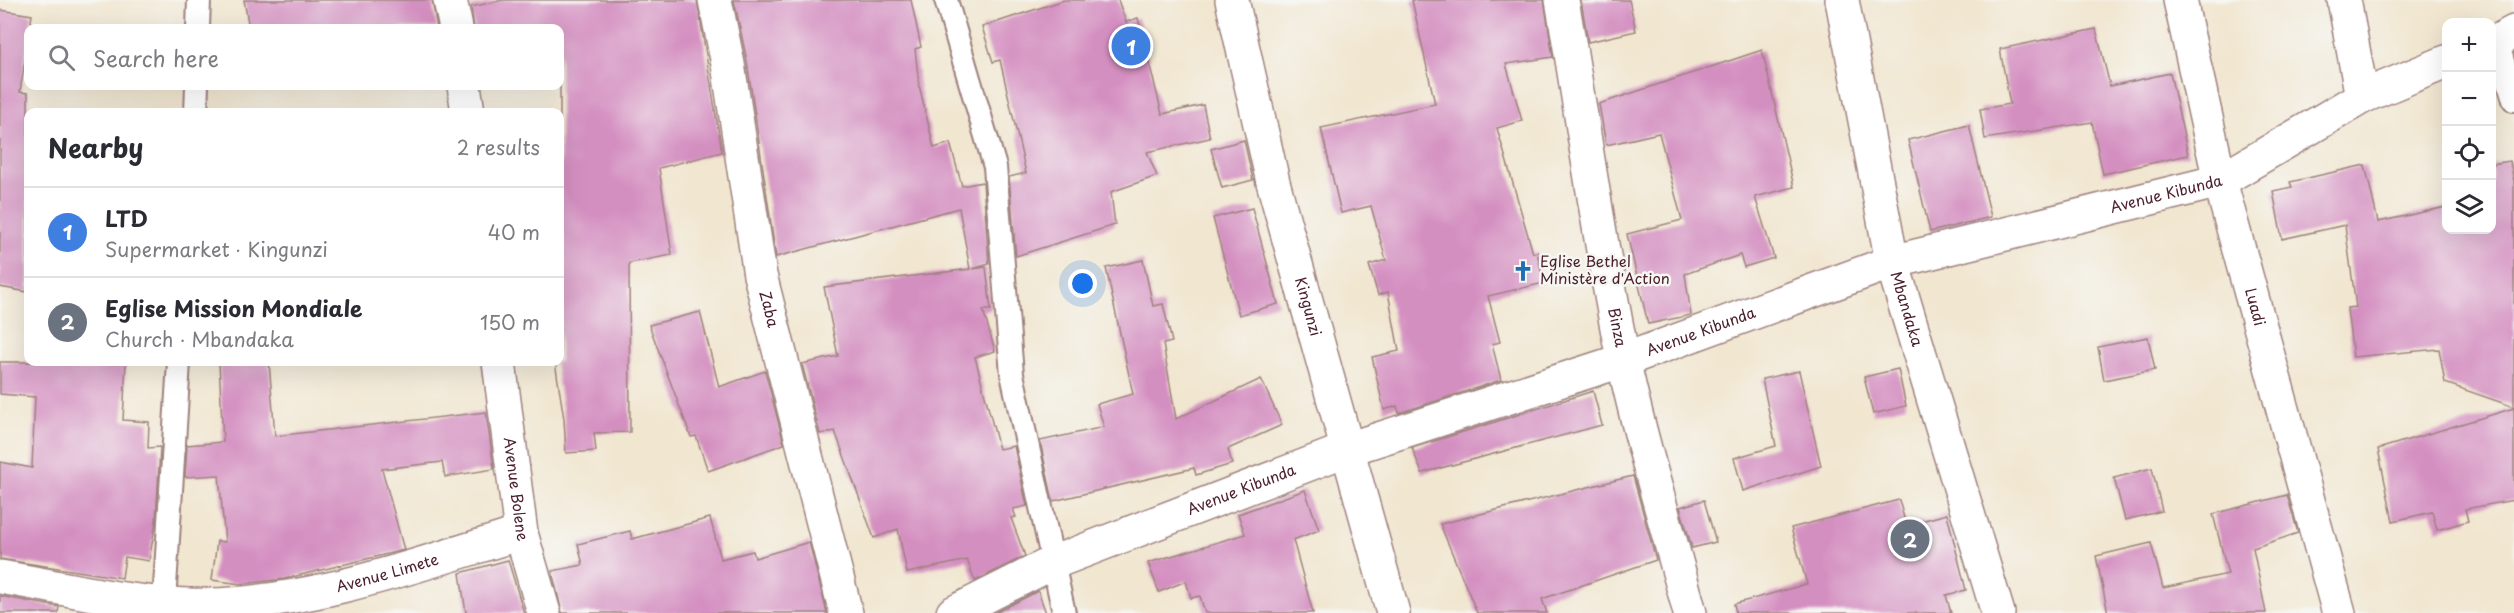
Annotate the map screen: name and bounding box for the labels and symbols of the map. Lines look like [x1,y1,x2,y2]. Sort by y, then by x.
pin: 1 [1112,24,1150,68]
street label: Avenue Kibunda [2107,168,2225,218]
place label: Eglise Bethel Ministère d'Action [1540,249,1670,289]
church icon: Eglise Bethel Ministère d'Action [1511,259,1535,283]
street label: Mbandaka [1886,268,1930,350]
your location [1068,269,1097,298]
street label: Kingunzi [1290,274,1328,338]
street label: Luadi [2240,285,2272,328]
street label: Zaba [754,288,786,330]
street label: Avenue Kibunda [1642,300,1759,361]
street label: Binza [1603,305,1634,350]
street label: Avenue Bolene [499,436,536,543]
street label: Avenue Kibunda [1183,457,1299,520]
pin: 2 [1890,516,1930,562]
street label: Avenue Limete [334,547,441,597]

